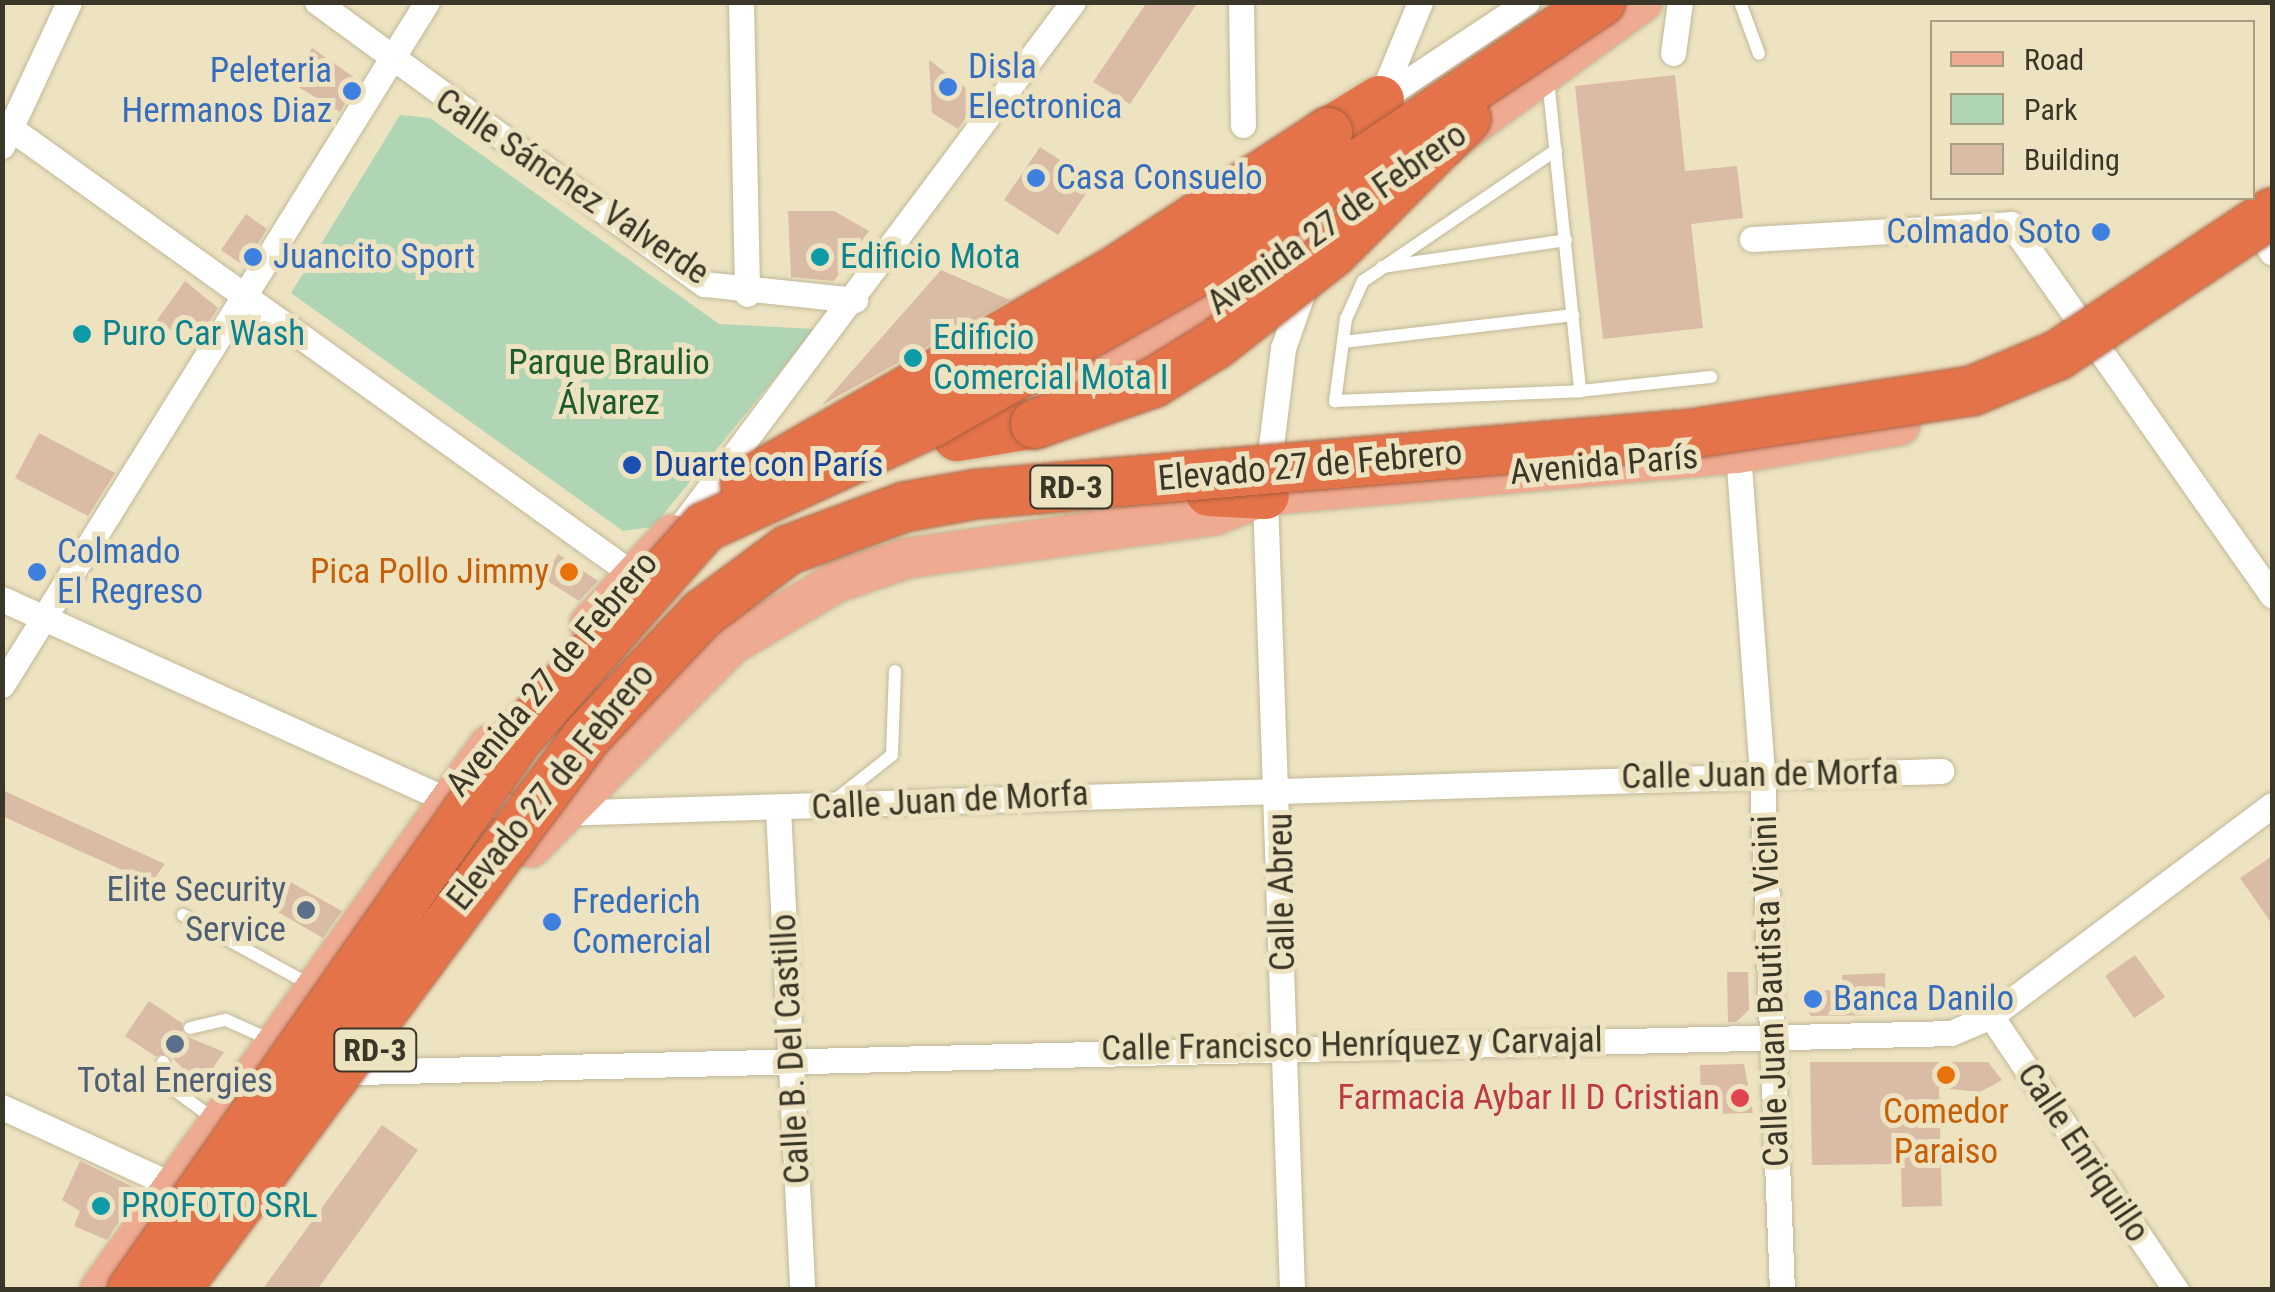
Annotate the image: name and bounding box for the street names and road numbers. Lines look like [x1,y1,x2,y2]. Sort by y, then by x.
street label: Calle Sánchez Valverde [427,80,717,294]
street label: Avenida 27 de Febrero [1199,114,1475,324]
street label: Elevado 27 de Febrero [1156,432,1464,500]
street label: Avenida París [1508,436,1700,494]
road number: RD-3 [1028,460,1114,514]
street label: Avenida 27 de Febrero [437,543,667,805]
street label: Elevado 27 de Febrero [439,655,663,919]
street label: Calle Juan de Morfa [1621,752,1899,798]
street label: Calle Juan de Morfa [810,773,1090,829]
street label: Calle Abreu [1260,813,1304,971]
street label: Calle Juan Bautista Vicini [1744,814,1798,1168]
street label: Calle B. Del Castillo [763,913,819,1185]
street label: Calle Francisco Henríquez y Carvajal [1101,1020,1603,1070]
road number: RD-3 [332,1023,418,1077]
street label: Calle Enriquillo [2008,1056,2158,1250]

